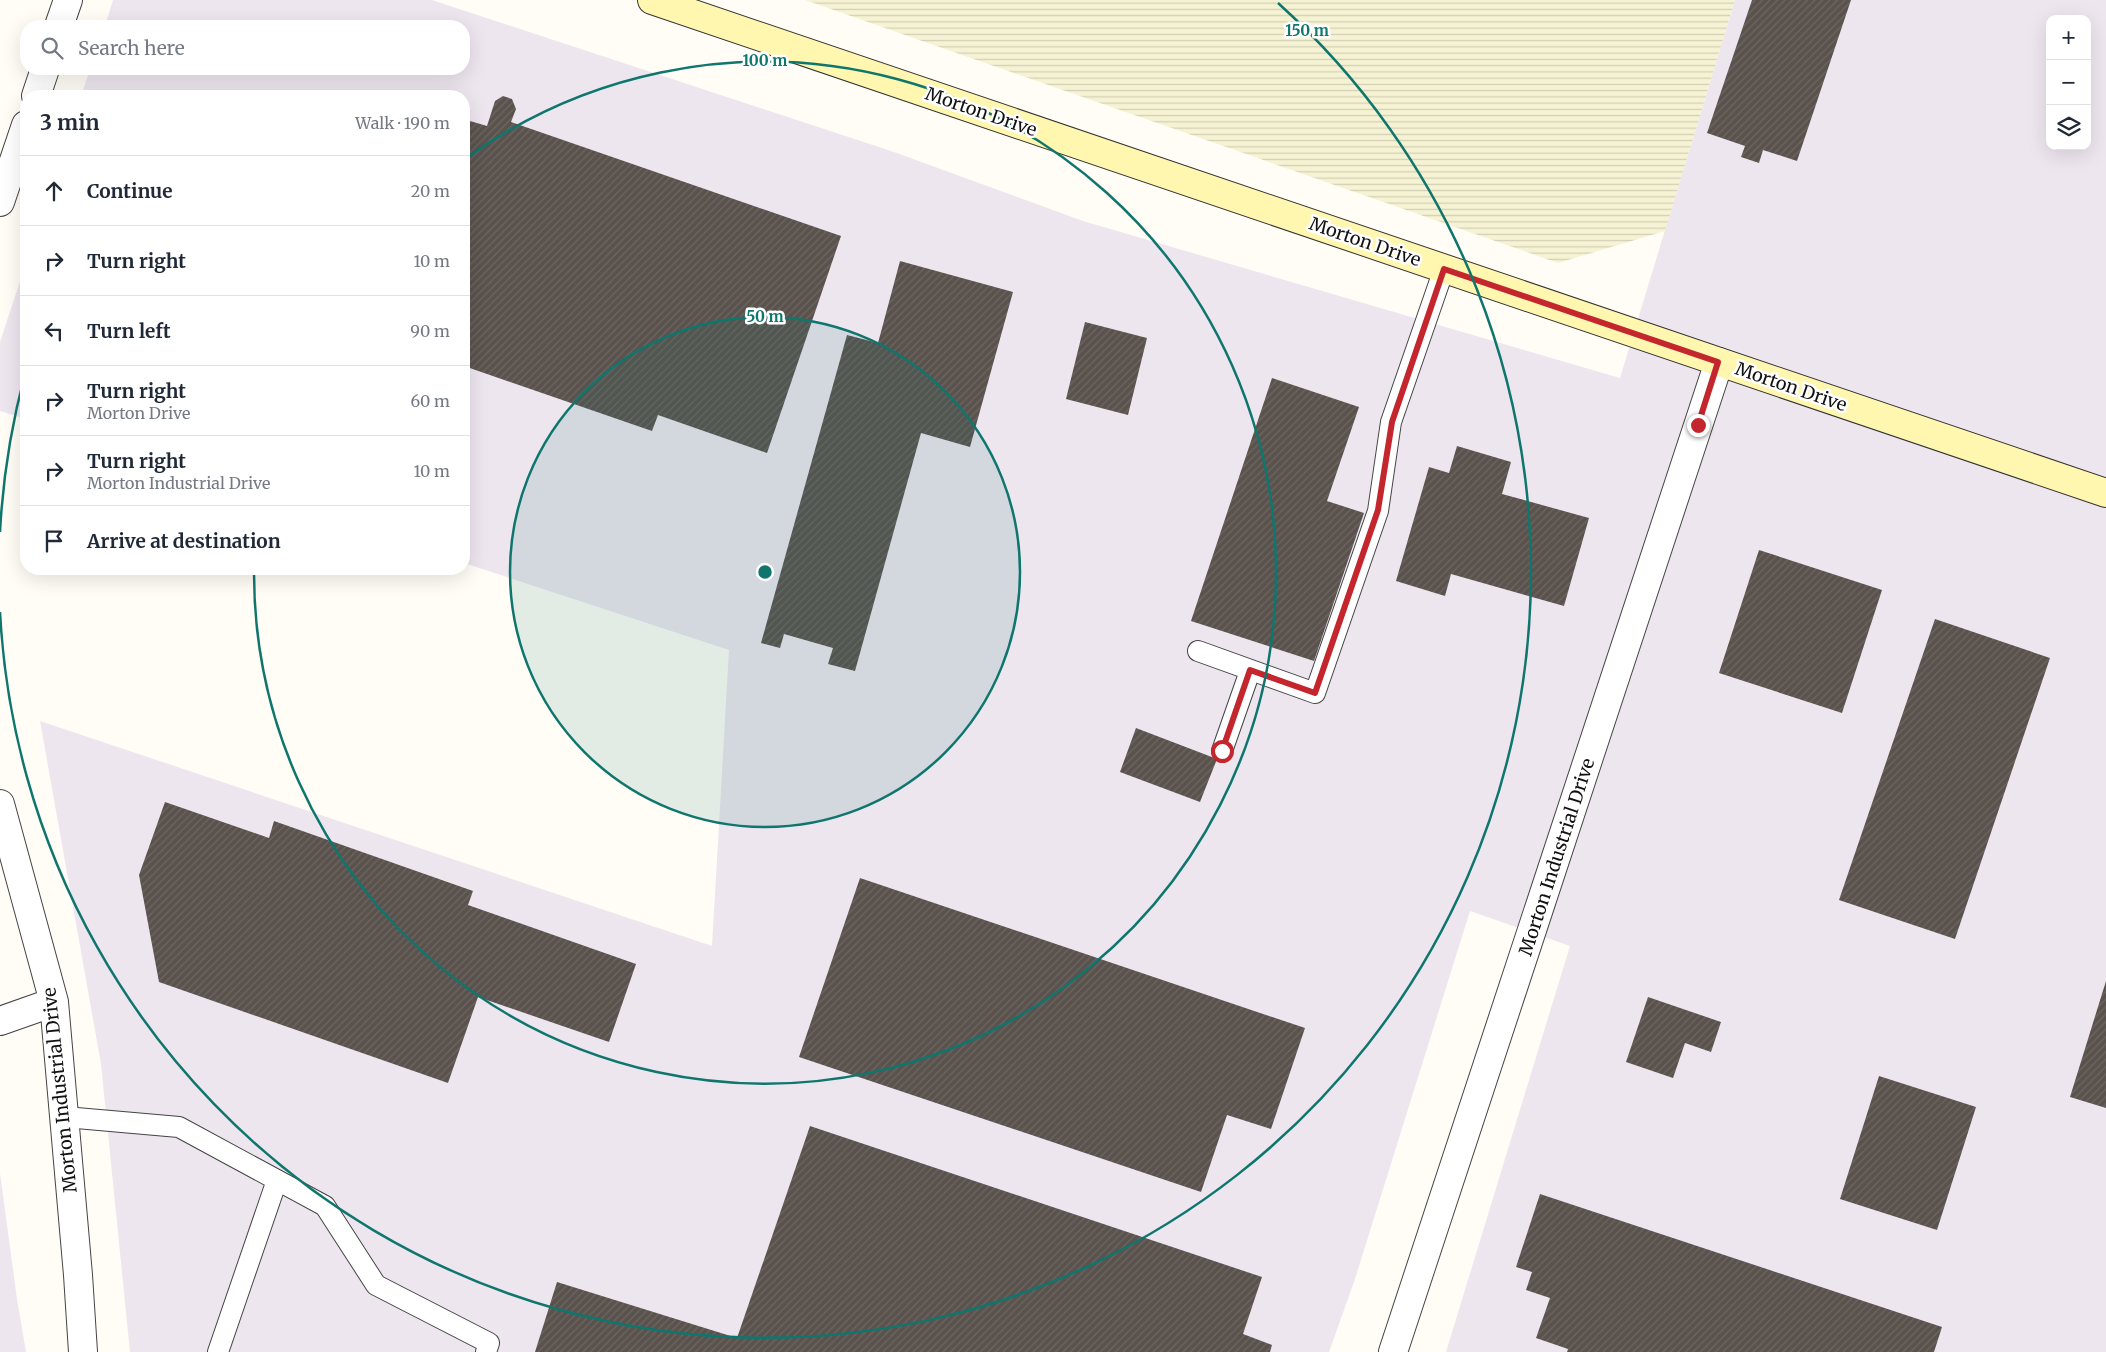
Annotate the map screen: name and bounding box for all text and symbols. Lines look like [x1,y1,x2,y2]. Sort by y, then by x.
map controls [2046,15,2091,150]
button: + [2046,15,2091,60]
search box [20,20,470,75]
text: 150 m [1285,21,1329,40]
icon: search [38,34,66,62]
text: Search here [78,36,185,60]
text: 100 m [743,51,787,70]
button: − [2046,60,2091,105]
street label: Morton Drive [922,82,1040,141]
button: layers [2046,105,2091,150]
text: 3 min [40,109,99,136]
text: Walk · 190 m [355,113,450,133]
icon: ahead [40,177,68,205]
text: Continue [87,179,173,203]
text: 20 m [411,181,450,201]
street label: Morton Drive [1306,212,1424,271]
icon: right [40,247,68,275]
text: Turn right [87,249,186,273]
text: 10 m [413,251,450,271]
text: 50 m [746,307,784,326]
icon: left [40,317,68,345]
text: Turn left [87,319,171,343]
text: 90 m [410,321,450,341]
street label: Morton Drive [1732,357,1850,416]
text: Turn right [87,379,186,403]
icon: right [40,387,68,415]
text: 60 m [410,391,450,411]
text: Morton Drive [87,403,190,423]
route end [1687,414,1710,437]
text: Turn right [87,449,186,473]
icon: right [40,457,68,485]
text: 10 m [413,461,450,481]
text: Morton Industrial Drive [87,473,270,493]
icon: arrive [40,527,68,555]
text: Arrive at destination [87,529,281,553]
centre of rings [756,563,774,581]
route start [1211,740,1234,763]
street label: Morton Industrial Drive [1514,755,1599,958]
street label: Morton Industrial Drive [37,986,82,1194]

